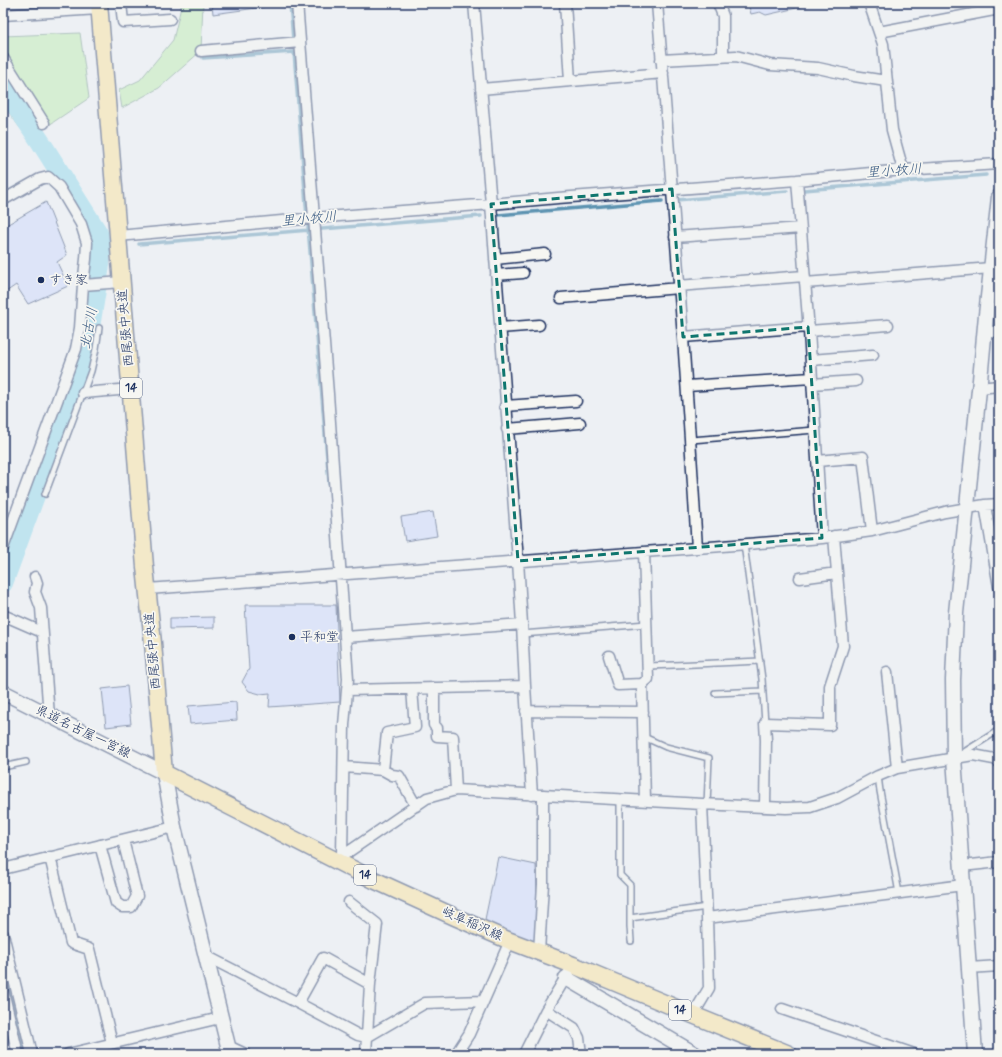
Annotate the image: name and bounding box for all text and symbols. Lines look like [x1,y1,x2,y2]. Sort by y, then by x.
water label: 里小牧川 [865,160,923,182]
water label: 里小牧川 [280,208,338,230]
place label: すき家 [49,272,88,289]
marker: すき家 [36,275,46,285]
street label: 西尾張中央道 [114,288,138,368]
water label: 北古川 [76,306,102,350]
road number: 14 [120,378,142,398]
street label: 西尾張中央道 [141,611,165,691]
place label: 平和堂 [300,629,339,646]
marker: 平和堂 [287,632,297,642]
street label: 県道名古屋一宮線 [33,702,134,763]
road number: 14 [354,865,376,885]
street label: 岐阜稲沢線 [439,903,506,945]
road number: 14 [669,1000,691,1020]

